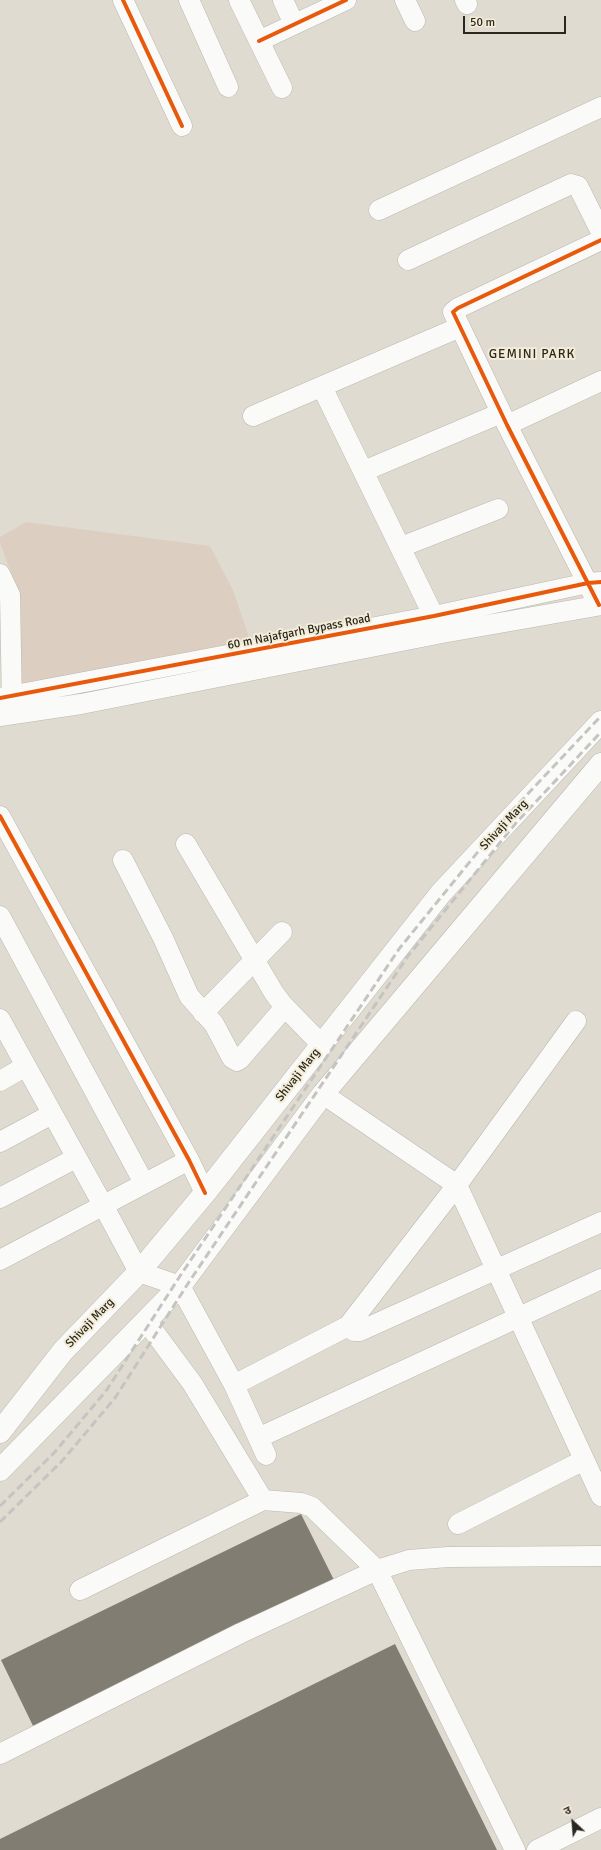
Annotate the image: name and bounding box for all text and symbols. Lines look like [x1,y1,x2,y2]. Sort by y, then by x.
scale bar [465,8,568,34]
text: 50 m [470,15,495,30]
district label: GEMINI PARK [489,347,575,363]
street label: 60 m Najafgarh Bypass Road [226,611,372,653]
street label: Shivaji Marg [477,797,531,853]
street label: Shivaji Marg [273,1046,323,1104]
street label: Shivaji Marg [63,1295,117,1351]
north arrow [553,1802,593,1842]
text: उ [562,1804,573,1818]

